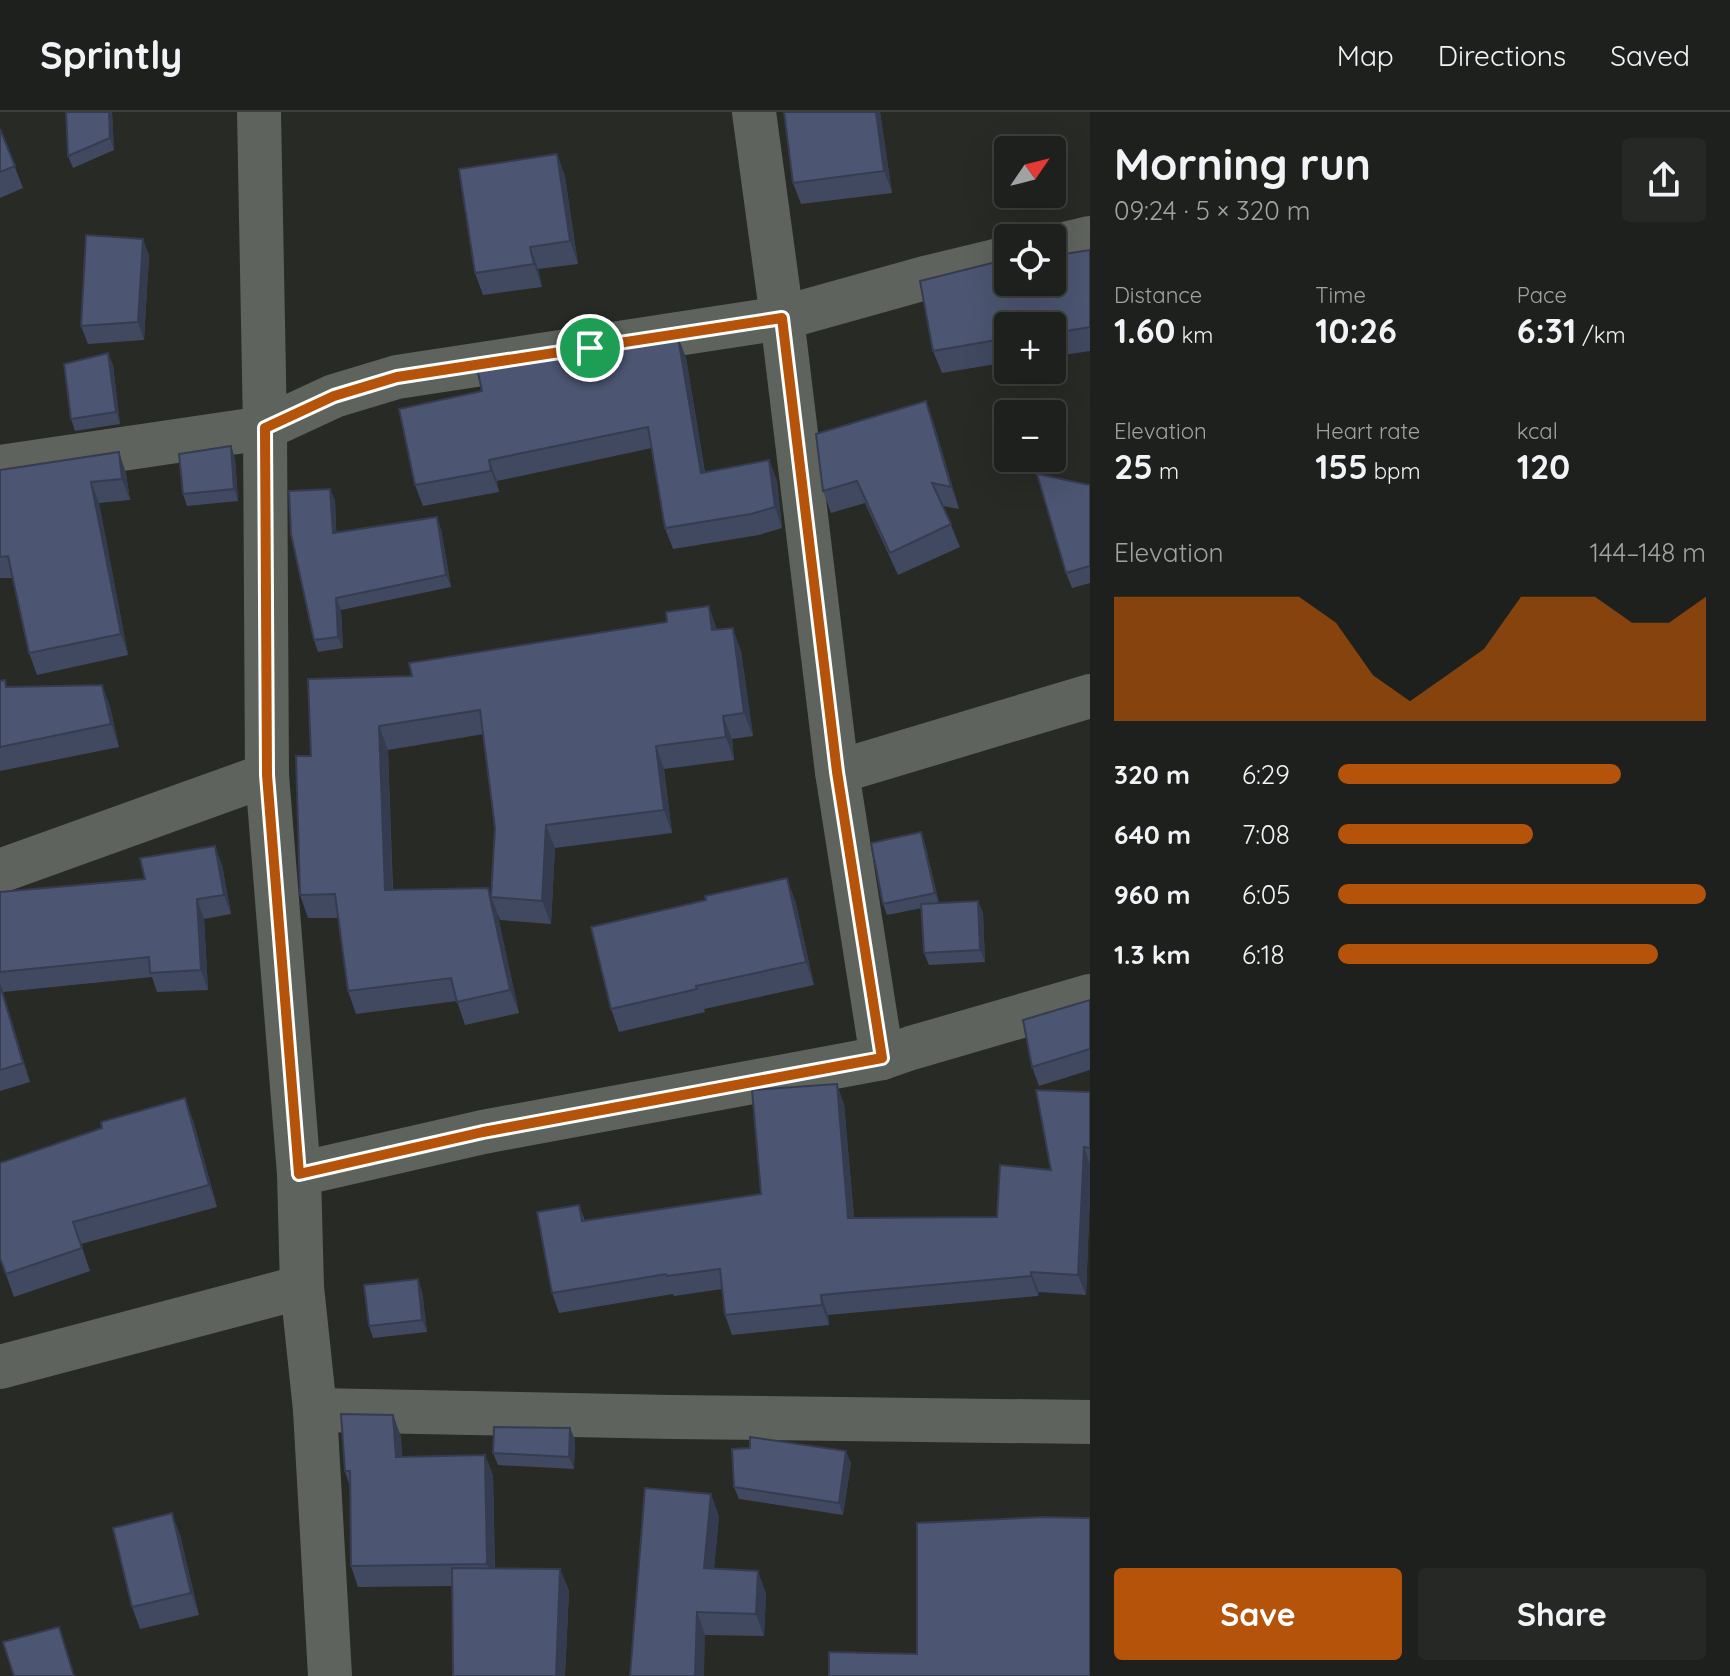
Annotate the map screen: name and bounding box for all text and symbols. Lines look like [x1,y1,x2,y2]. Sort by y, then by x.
text: Sprintly [40,31,182,79]
text: Map [1337,38,1394,73]
text: Directions [1438,38,1566,73]
text: Saved [1610,38,1690,73]
north arrow [994,136,1066,208]
map controls [994,136,1066,472]
text: Morning run [1114,136,1371,191]
button: share [1622,138,1706,222]
text: 09:24 · 5 × 320 m [1114,194,1311,227]
button: locate [994,224,1066,296]
text: Distance [1114,281,1202,309]
text: Time [1315,281,1366,309]
text: Pace [1517,281,1567,309]
text: 1.60 [1114,309,1175,352]
text: 10:26 [1315,309,1397,352]
text: 6:31 [1517,309,1576,352]
button: + [994,312,1066,384]
pin [556,314,624,382]
text: km [1175,321,1213,349]
text: /km [1576,321,1626,349]
icon: arrive [568,326,612,370]
button: − [994,400,1066,472]
text: Elevation [1114,417,1207,445]
text: Heart rate [1315,417,1420,445]
text: kcal [1517,417,1558,445]
text: 25 [1114,445,1153,488]
text: 155 [1315,445,1368,488]
text: 120 [1517,445,1570,488]
text: m [1153,457,1179,485]
text: bpm [1368,457,1420,485]
text: Elevation [1114,536,1224,569]
text: 144–148 m [1590,536,1706,569]
text: 320 m [1114,758,1190,791]
text: 6:29 [1242,758,1290,791]
text: 640 m [1114,818,1191,851]
text: 7:08 [1242,818,1290,851]
text: 960 m [1114,878,1190,911]
text: 6:05 [1242,878,1291,911]
text: 1.3 km [1114,938,1191,971]
text: 6:18 [1242,938,1285,971]
button: Save [1114,1568,1402,1660]
button: Share [1418,1568,1706,1660]

